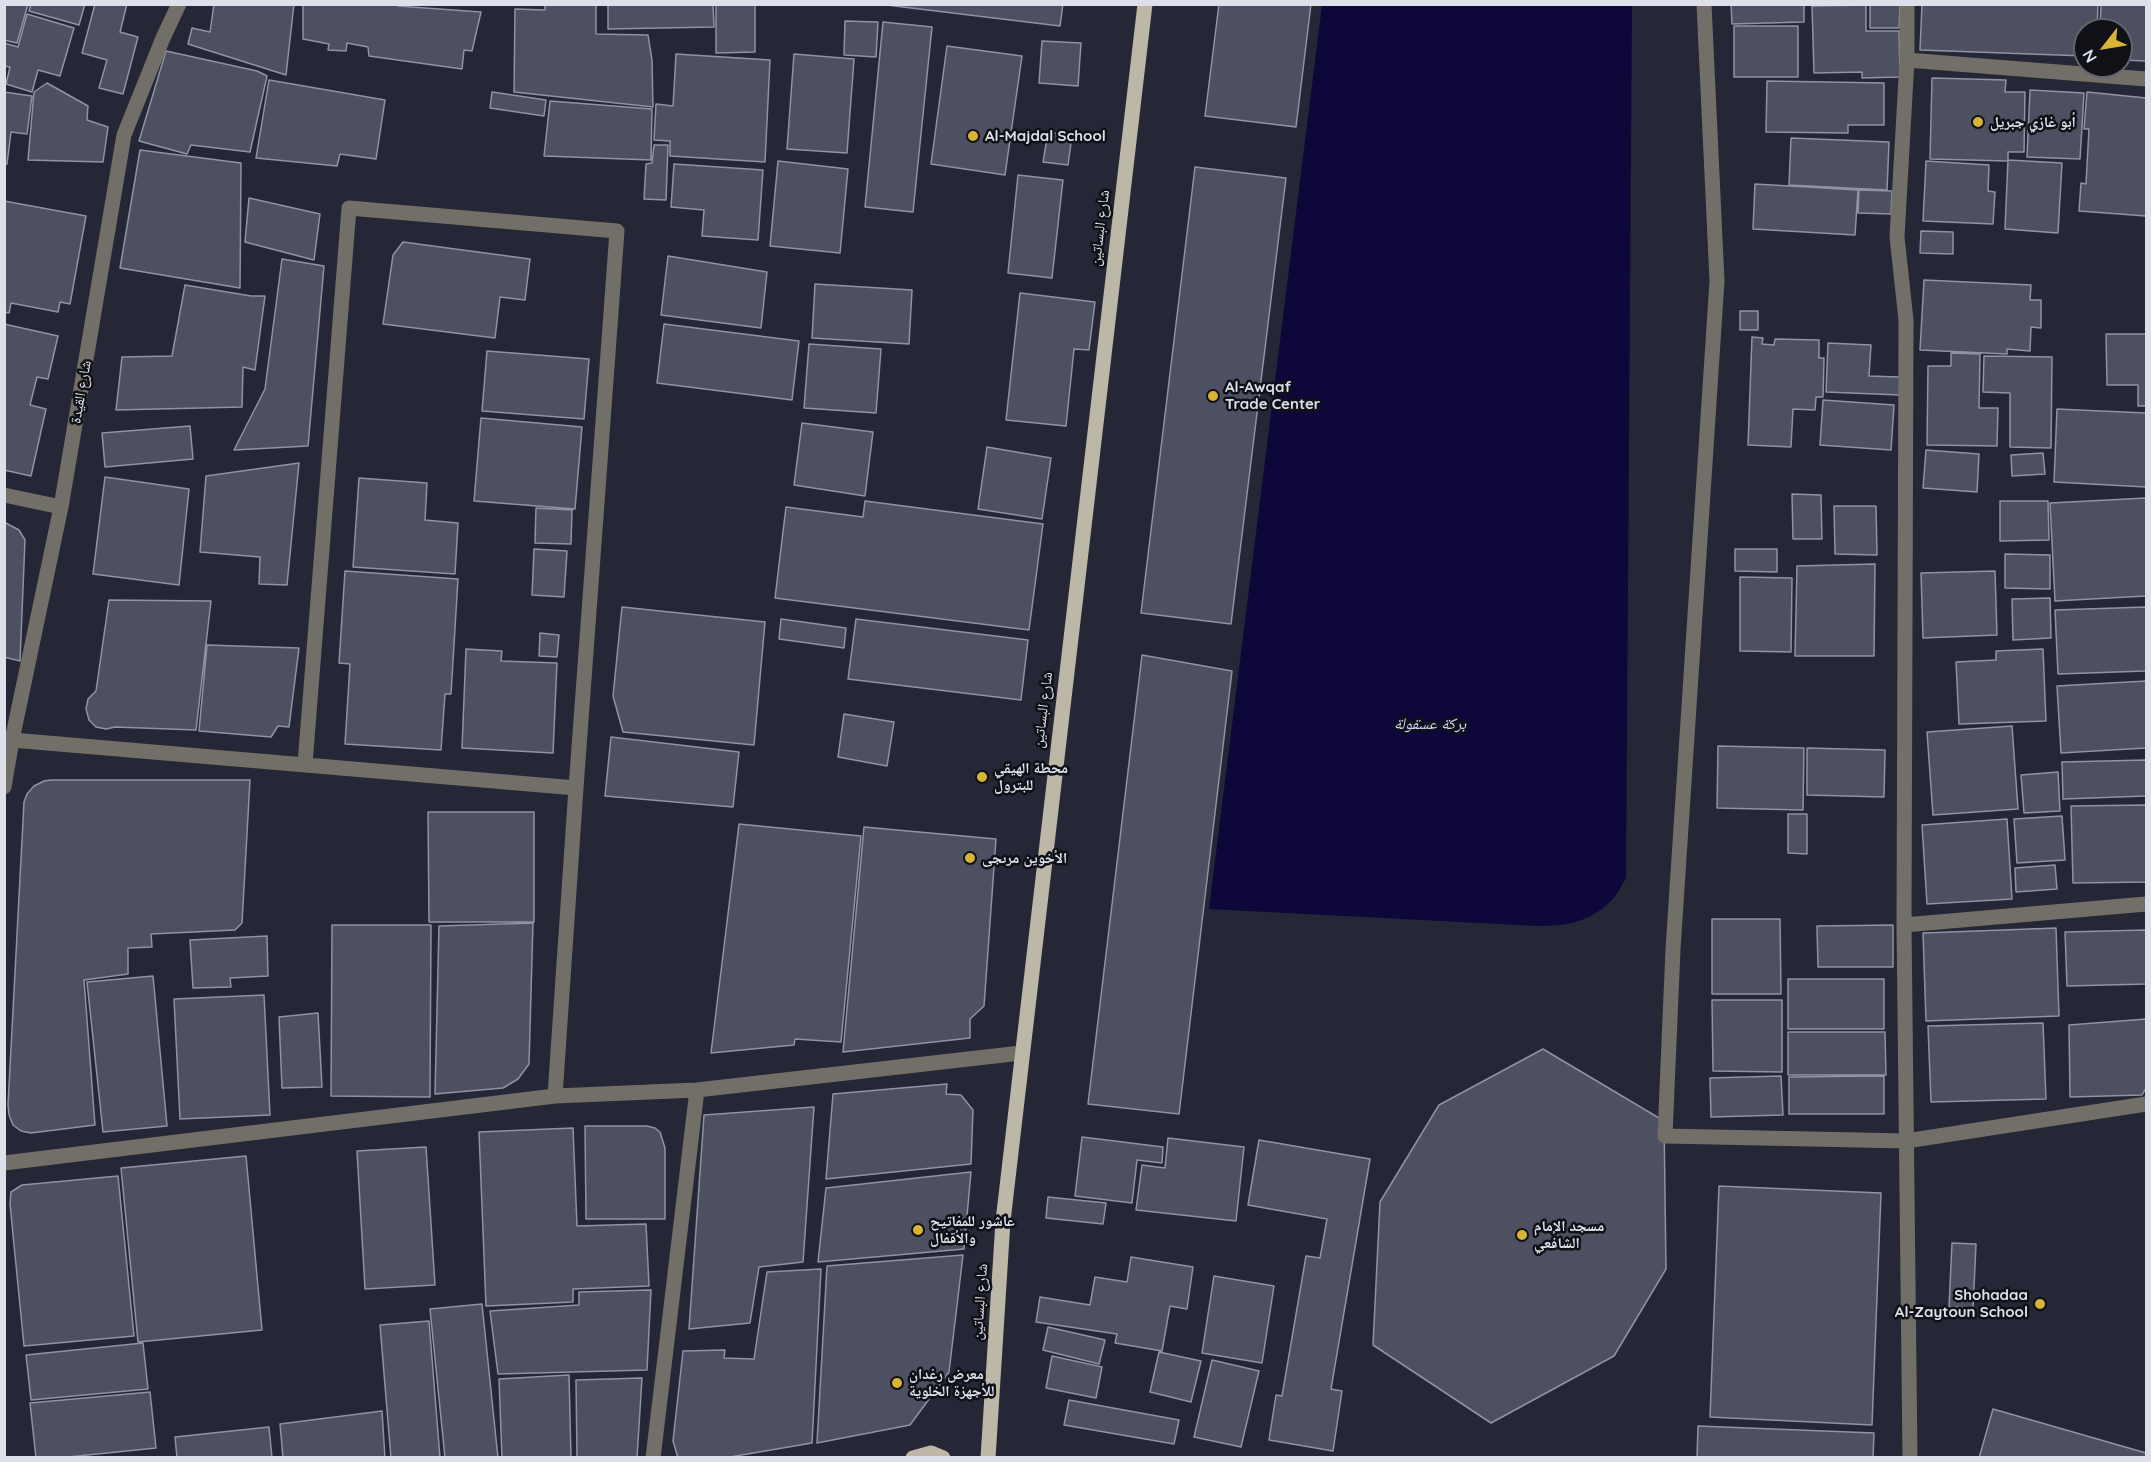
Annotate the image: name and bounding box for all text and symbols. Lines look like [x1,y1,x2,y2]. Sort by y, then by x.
north arrow [2073,18,2133,78]
text: N [2078,46,2101,66]
place label: أبو غازي جبريل [1990,113,2076,131]
marker: أبو غازي جبريل [1971,115,1985,129]
place label: Al-Majdal School [985,127,1106,145]
marker: Al-Majdal School [966,129,980,143]
street label: شارع البساتين [1086,189,1114,267]
street label: شارع القيدة [67,359,95,425]
place label: Al-Awqaf Trade Center [1225,378,1320,413]
marker: Al-Awqaf Trade Center [1206,389,1220,403]
street label: شارع البساتين [1029,671,1057,749]
water label: بركة عسقولة [1394,714,1466,734]
place label: محطة الهيقي للبترول [994,759,1068,794]
marker: محطة الهيقي للبترول [975,770,989,784]
place label: الأخوين مرىجى [982,849,1067,867]
marker: الأخوين مرىجى [963,851,977,865]
place label: عاشور للمفاتيح والأقفال [930,1212,1015,1247]
place label: مسجد الإمام الشافعي [1534,1217,1604,1252]
marker: عاشور للمفاتيح والأقفال [911,1223,925,1237]
marker: مسجد الإمام الشافعي [1515,1228,1529,1242]
street label: شارع البساتين [968,1263,992,1341]
place label: Shohadaa Al-Zaytoun School [1895,1286,2028,1321]
marker: Shohadaa Al-Zaytoun School [2033,1297,2047,1311]
place label: معرض رغدان للأجهزة الخلوية [909,1365,994,1400]
marker: معرض رغدان للأجهزة الخلوية [890,1376,904,1390]

